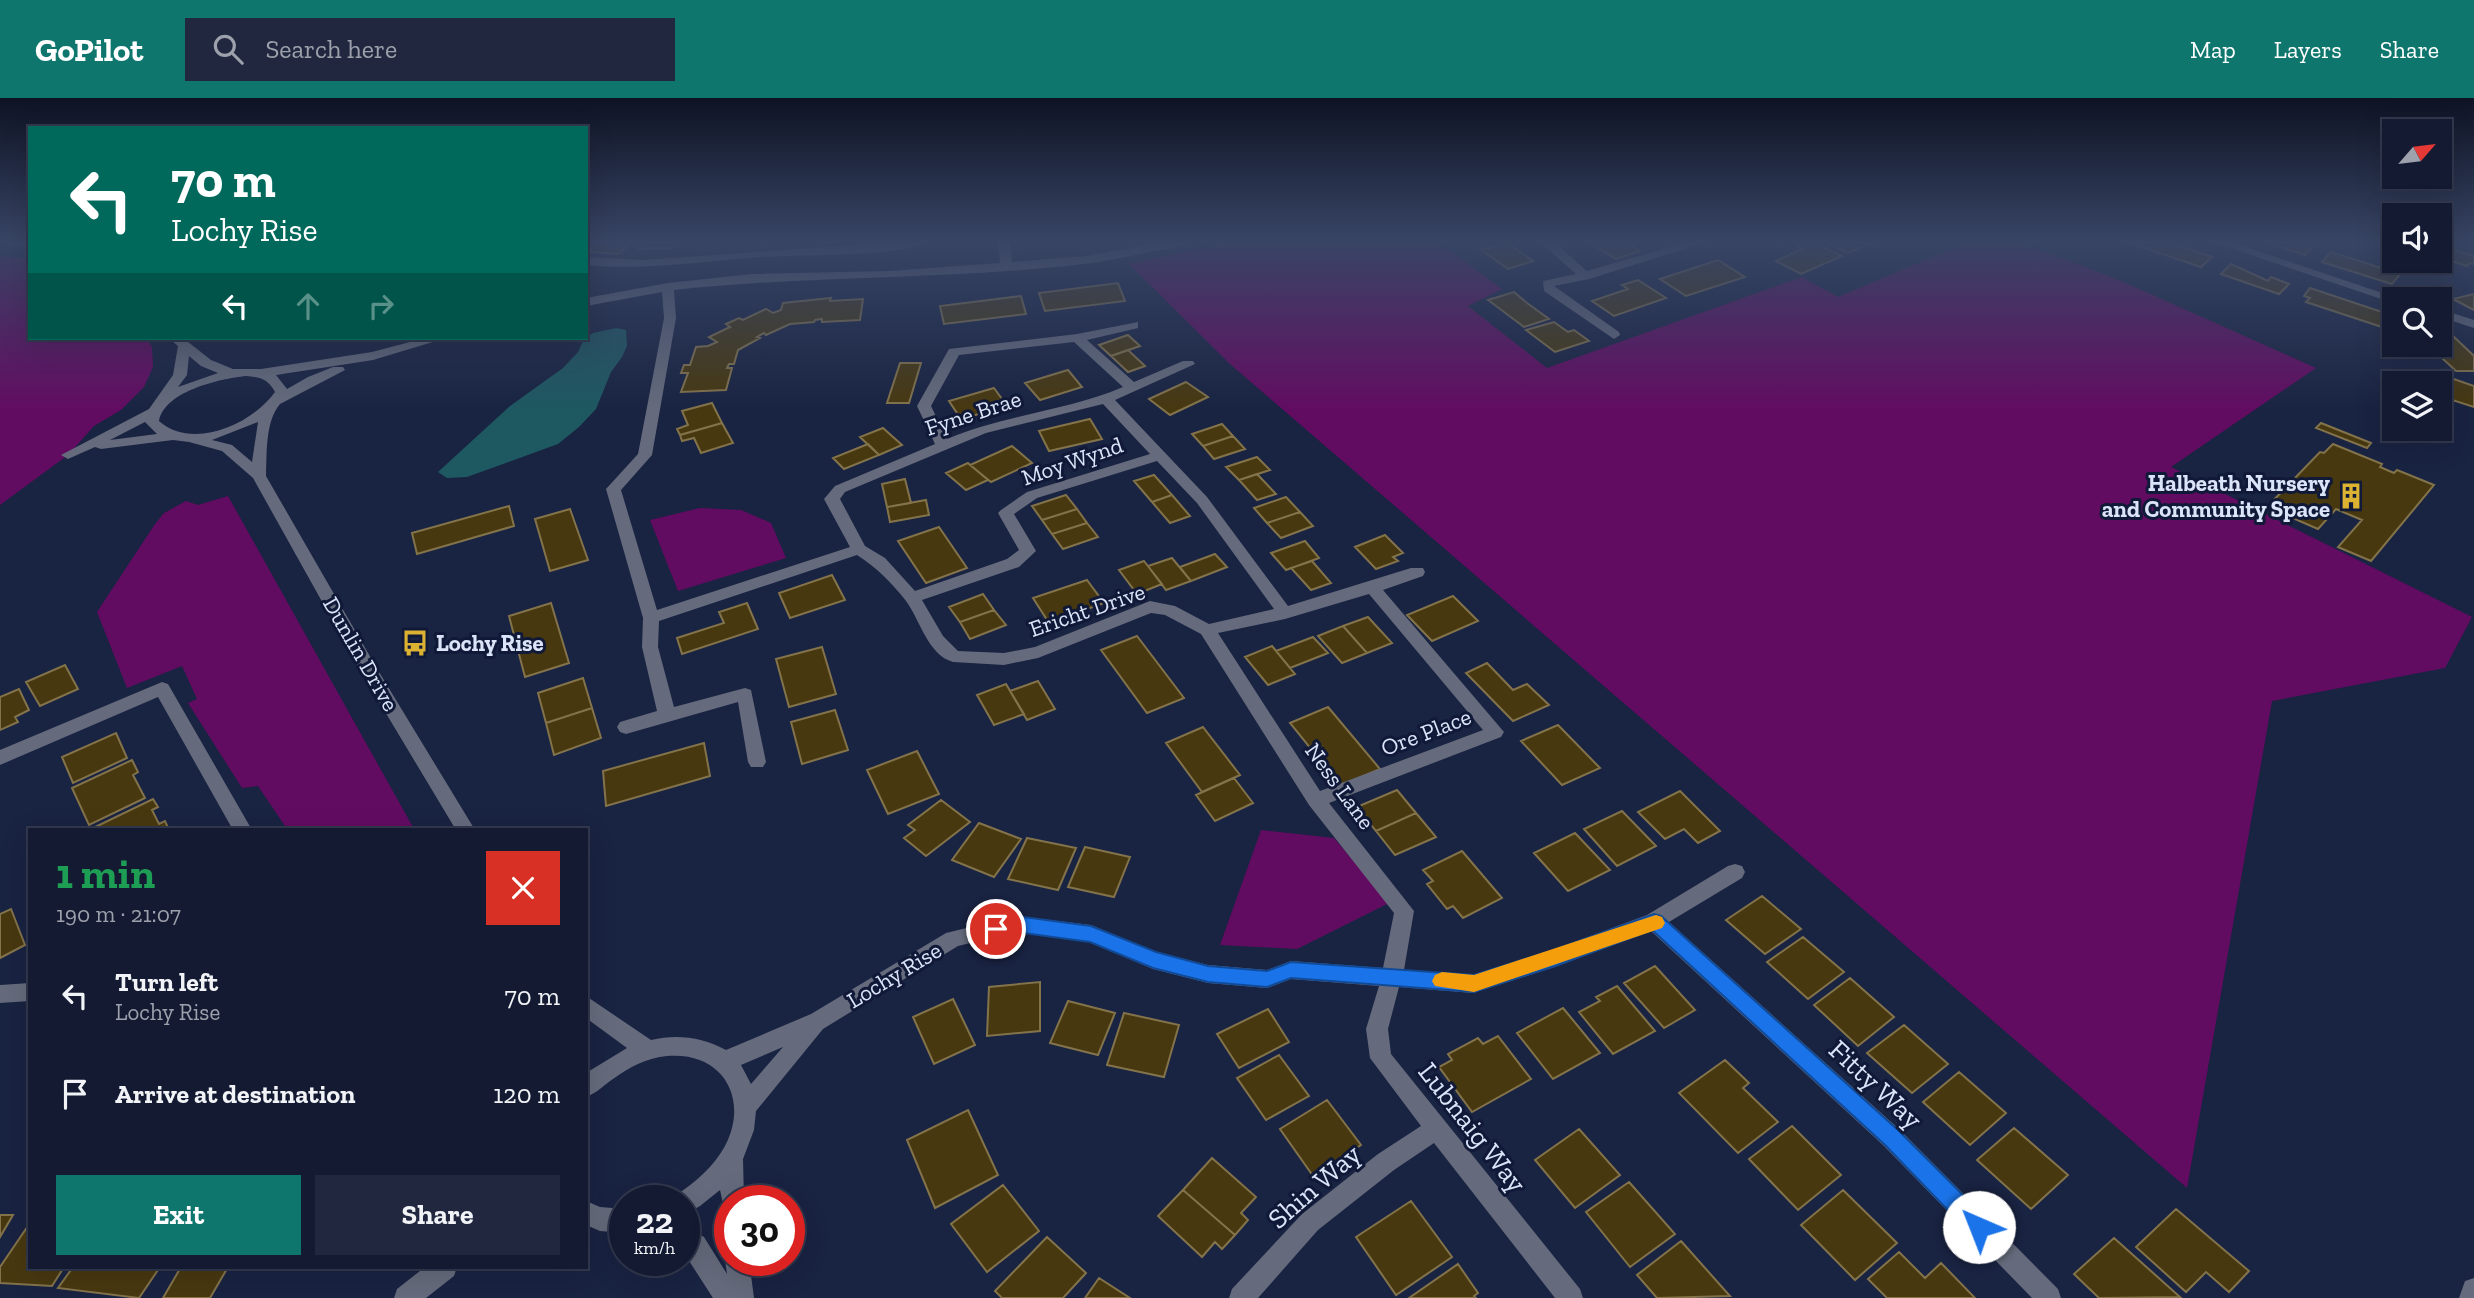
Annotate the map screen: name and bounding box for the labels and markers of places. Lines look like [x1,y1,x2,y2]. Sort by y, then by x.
place label: Halbeath Nursery and Community Space [2102,469,2331,523]
building icon: Halbeath Nursery and Community Space [2336,481,2366,511]
bus stop icon: Lochy Rise [400,628,430,658]
place label: Lochy Rise [436,629,544,657]
pin [966,899,1026,959]

